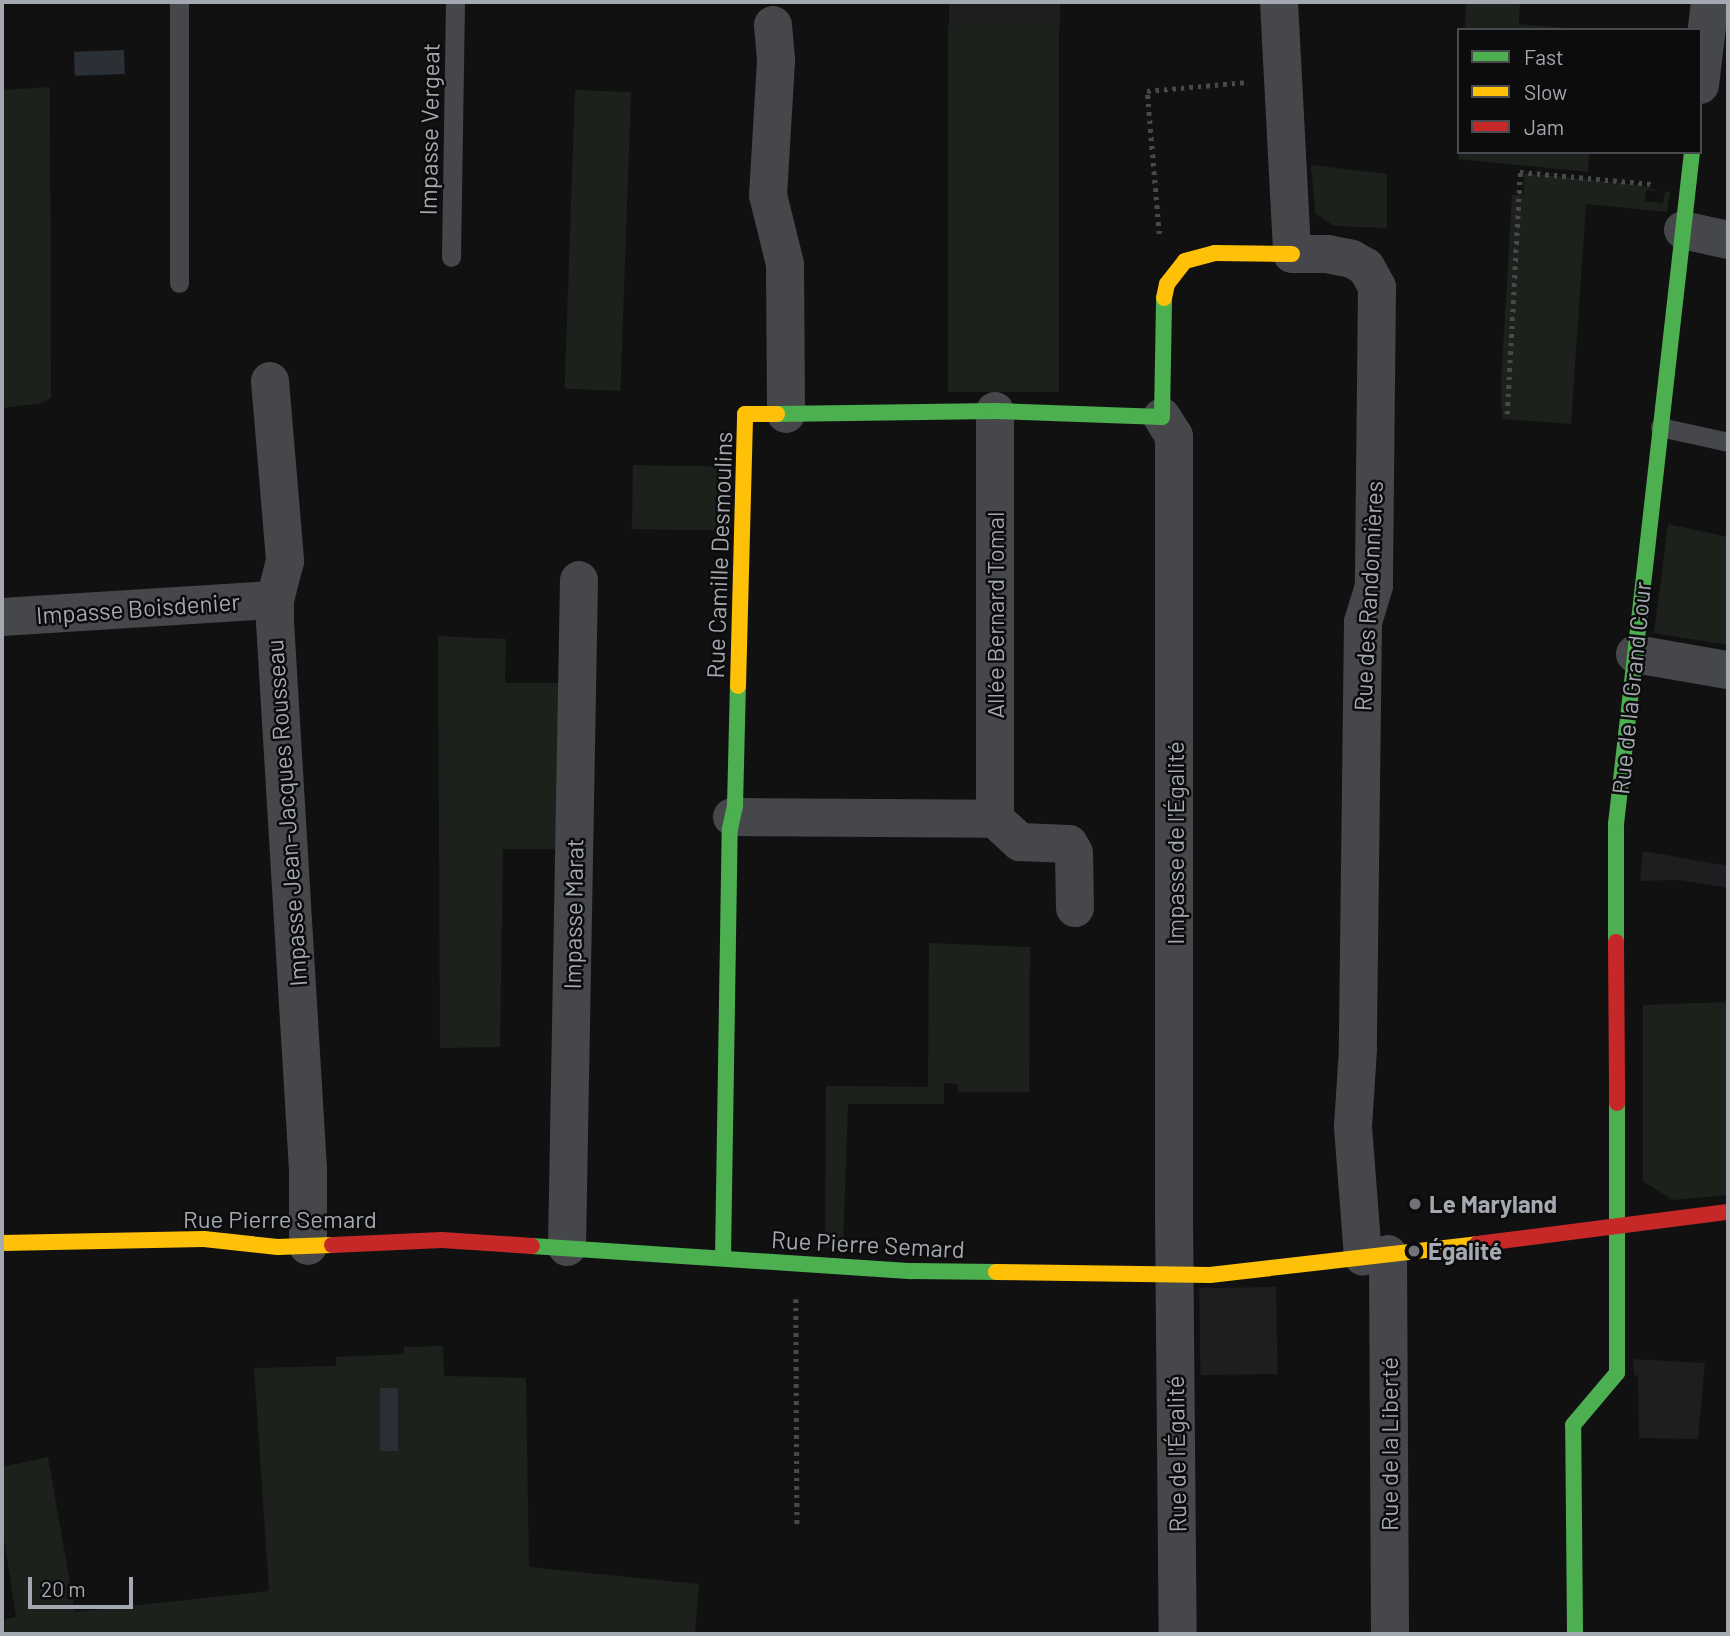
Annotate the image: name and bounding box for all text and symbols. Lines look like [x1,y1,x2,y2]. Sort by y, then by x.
legend [1457,28,1702,154]
street label: Impasse Vergeat [413,43,445,215]
text: Fast [1524,44,1564,69]
text: Slow [1524,79,1567,104]
text: Jam [1524,114,1564,139]
street label: Rue Camille Desmoulins [700,431,738,679]
street label: Rue des Randonnières [1348,480,1388,712]
street label: Allée Bernard Tomal [981,512,1009,718]
street label: Rue de la Grand Cour [1605,580,1657,796]
street label: Impasse Boisdenier [35,587,241,629]
street label: Impasse Jean-Jacques Rousseau [260,639,312,987]
street label: Impasse de l'Égalité [1161,741,1189,945]
street label: Impasse Marat [557,838,589,990]
place label: Le Maryland [1429,1190,1557,1218]
marker: Le Maryland [1407,1196,1423,1212]
street label: Rue Pierre Semard [183,1205,377,1233]
street label: Rue Pierre Semard [770,1225,966,1263]
place label: Égalité [1428,1237,1502,1265]
marker: Égalité [1406,1243,1422,1259]
street label: Rue de la Liberté [1375,1357,1403,1531]
street label: Rue de l'Égalité [1160,1375,1192,1533]
scale bar [32,1562,136,1606]
text: 20 m [41,1576,86,1601]

